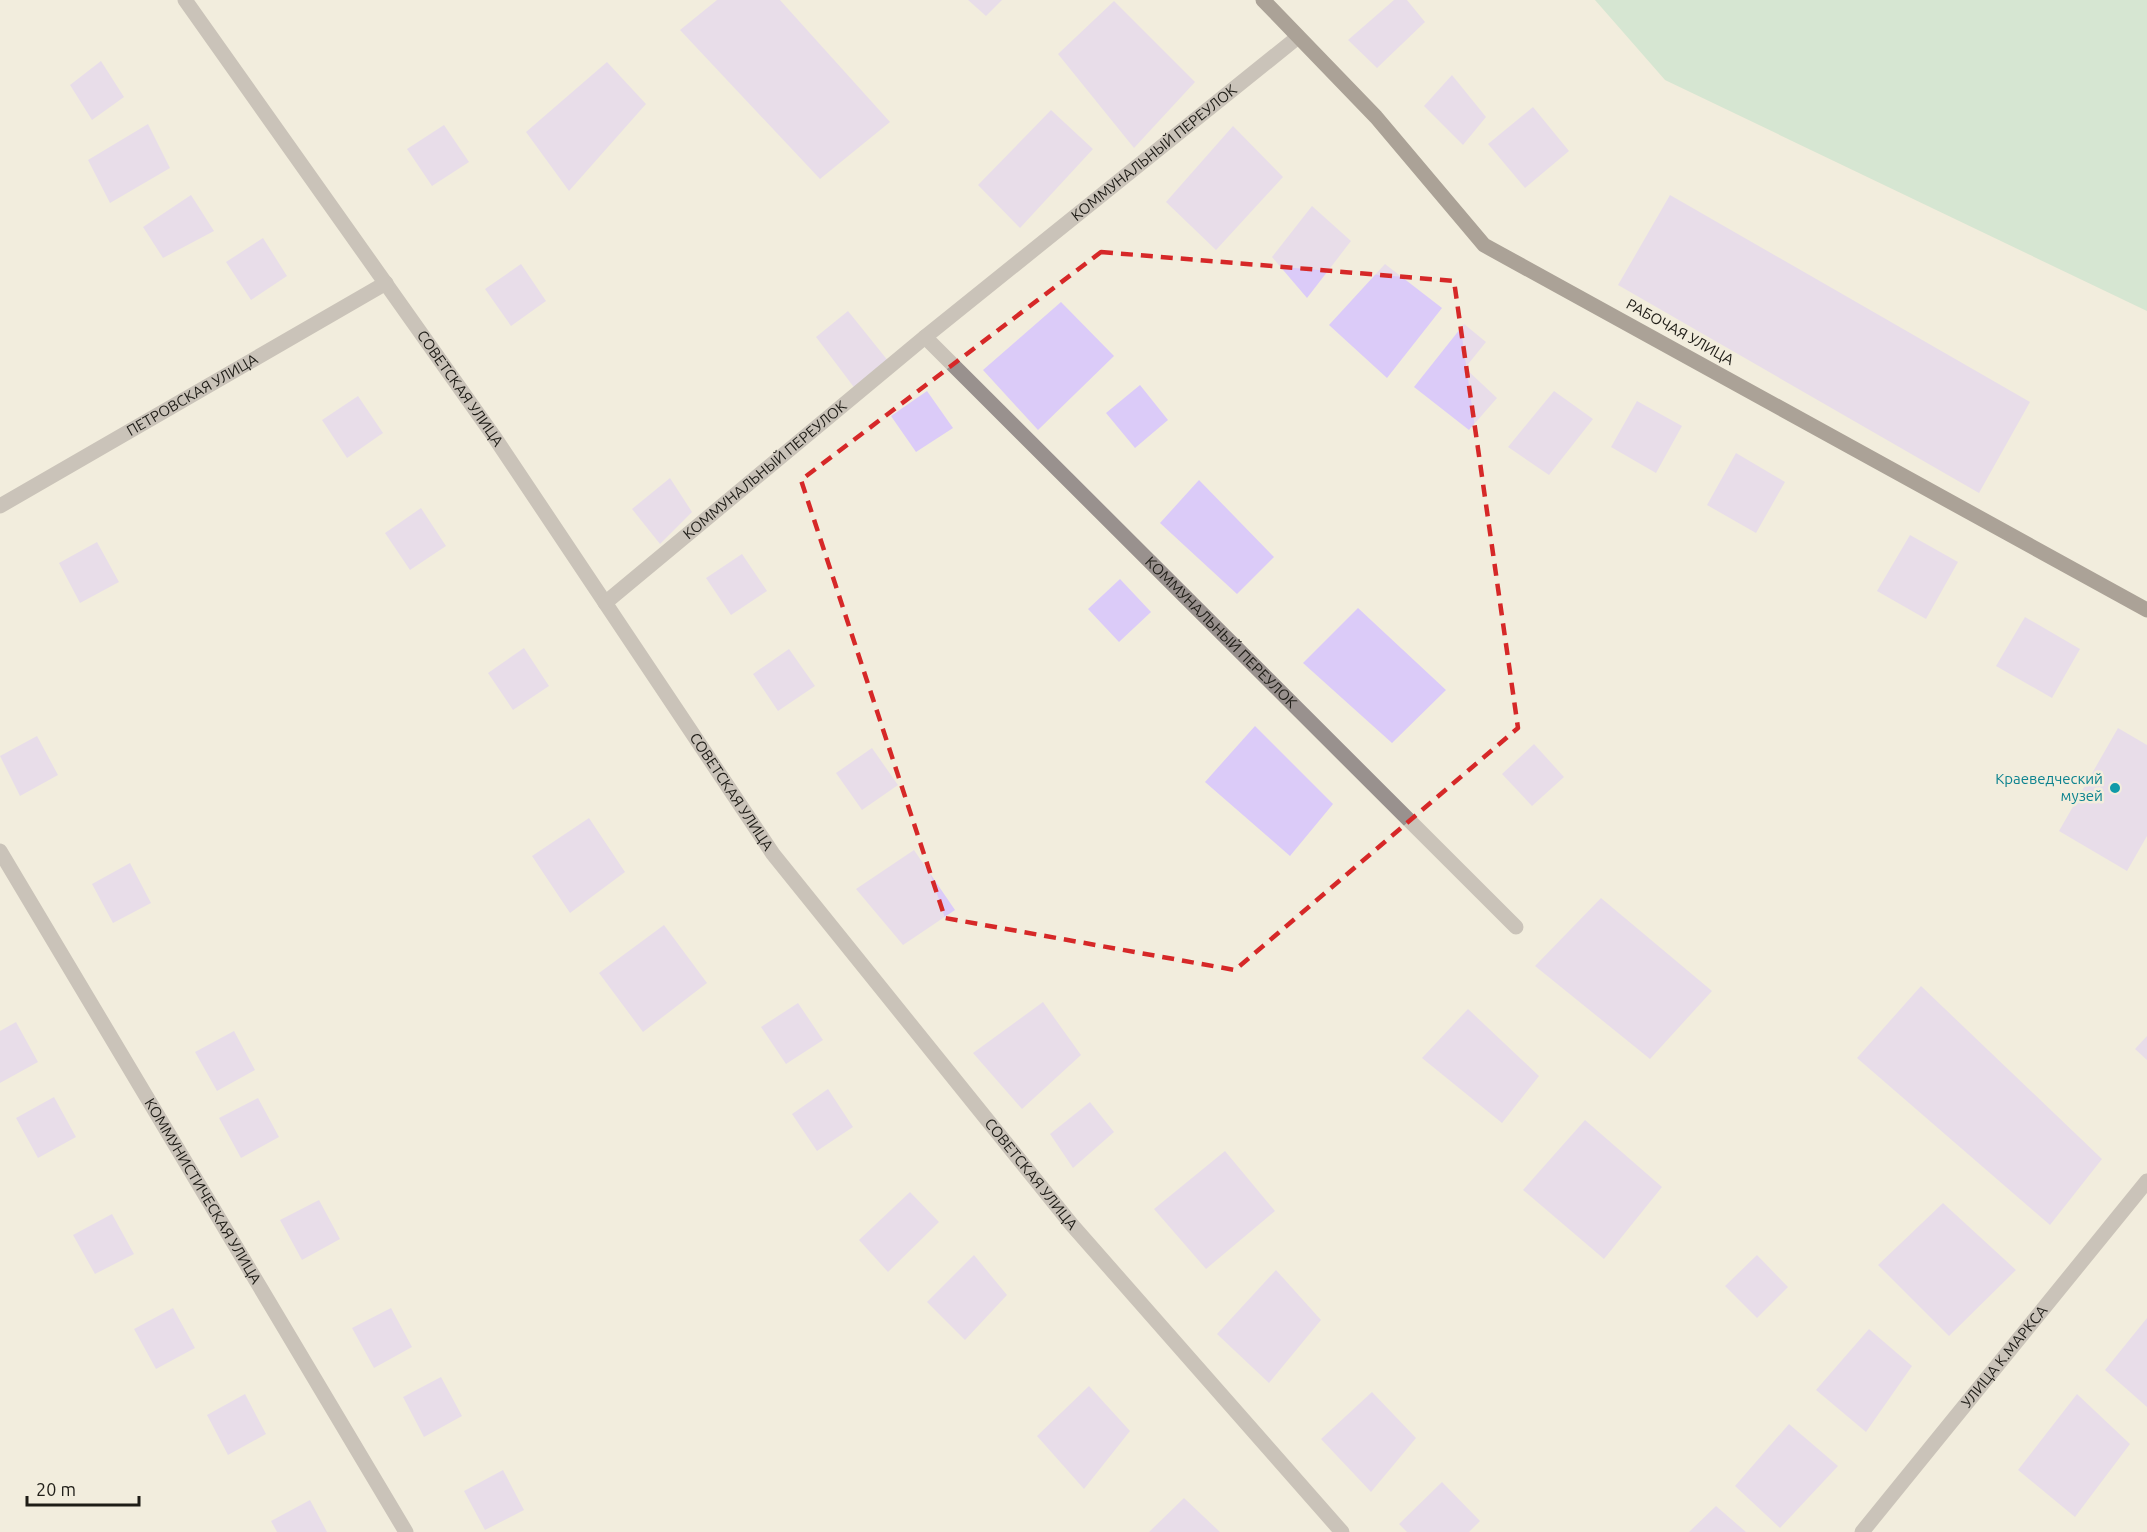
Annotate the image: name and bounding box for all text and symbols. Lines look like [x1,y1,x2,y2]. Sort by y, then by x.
street label: КОММУНАЛЬНЫЙ ПЕРЕУЛОК [1068,81,1240,224]
street label: РАБОЧАЯ УЛИЦА [1623,295,1737,368]
street label: СОВЕТСКАЯ УЛИЦА [414,327,507,450]
street label: ПЕТРОВСКАЯ УЛИЦА [124,350,261,439]
street label: КОММУНАЛЬНЫЙ ПЕРЕУЛОК [680,397,850,542]
street label: КОММУНАЛЬНЫЙ ПЕРЕУЛОК [1142,553,1300,711]
street label: СОВЕТСКАЯ УЛИЦА [686,729,777,854]
place label: Краеведческий музей [1995,770,2103,804]
marker: Краеведческий музей [2108,781,2122,795]
street label: КОММУНИСТИЧЕСКАЯ УЛИЦА [141,1095,265,1287]
street label: СОВЕТСКАЯ УЛИЦА [981,1115,1081,1233]
street label: УЛИЦА К.МАРКСА [1958,1302,2051,1411]
scale bar [27,1469,140,1507]
text: 20 m [36,1479,76,1499]

